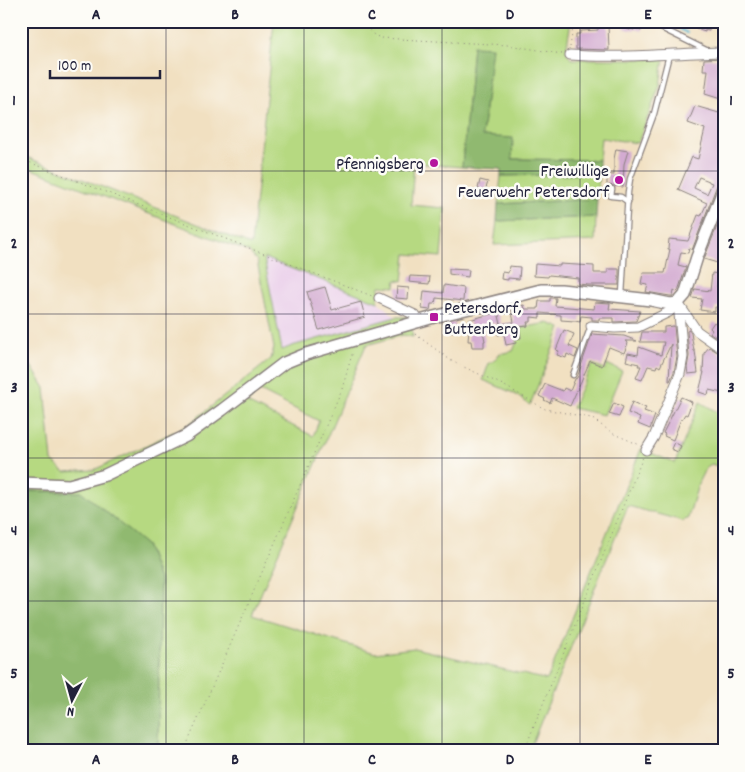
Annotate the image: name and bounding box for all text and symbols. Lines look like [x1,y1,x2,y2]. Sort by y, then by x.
text: A [92,4,101,27]
text: B [231,4,239,27]
text: C [368,4,376,27]
text: D [506,4,515,27]
text: E [644,4,652,27]
scale bar [50,48,160,80]
text: 100 m [58,56,91,78]
text: 1 [12,90,16,113]
text: 1 [729,90,733,113]
place label: Pfennigsberg [336,153,424,178]
marker: Pfennigsberg [428,157,440,169]
place label: Freiwillige Feuerwehr Petersdorf [458,160,610,206]
marker: Freiwillige Feuerwehr Petersdorf [613,174,625,186]
text: 2 [11,233,18,256]
text: 2 [728,233,735,256]
place label: Petersdorf, Butterberg [444,297,522,343]
marker: Petersdorf, Butterberg [428,311,440,323]
text: 3 [10,377,18,400]
text: 3 [727,377,735,400]
text: 4 [11,520,17,543]
text: 4 [728,520,734,543]
text: 5 [10,663,18,686]
text: 5 [727,663,735,686]
north arrow [48,674,98,724]
text: N [66,701,75,721]
text: A [92,749,101,772]
text: B [231,749,239,772]
text: C [368,749,376,772]
text: D [506,749,515,772]
text: E [644,749,652,772]

